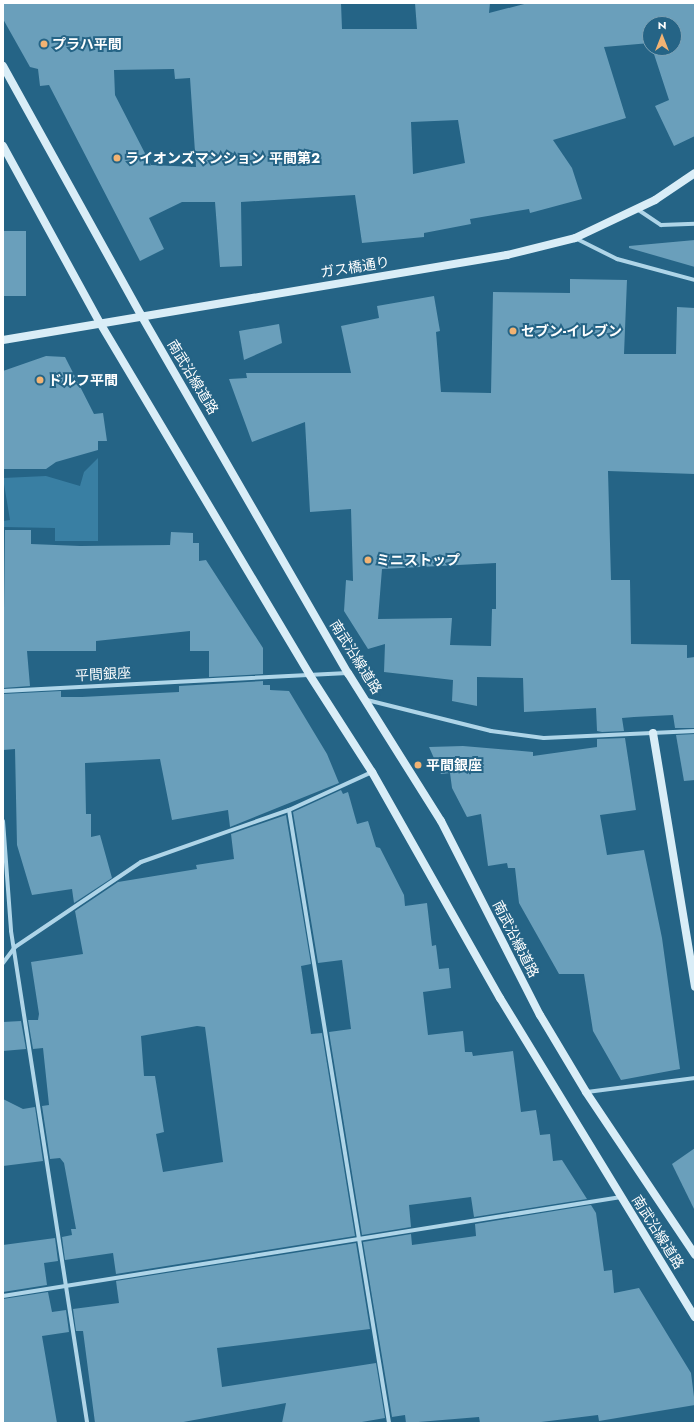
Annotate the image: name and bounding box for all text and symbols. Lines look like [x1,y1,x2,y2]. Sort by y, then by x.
north arrow [642,16,682,56]
text: N [658,17,666,33]
place label: プラハ平間 [52,36,122,52]
marker: プラハ平間 [39,39,49,49]
place label: ライオンズマンション 平間第2 [125,150,320,166]
marker: ライオンズマンション 平間第2 [112,153,122,163]
street label: ガス橋通り [319,253,391,281]
place label: セブン-イレブン [521,323,622,339]
marker: セブン-イレブン [508,326,518,336]
street label: 南武沿線道路 [164,337,222,417]
place label: ドルフ平間 [48,372,118,388]
marker: ドルフ平間 [35,375,45,385]
place label: ミニストップ [376,552,460,568]
marker: ミニストップ [363,555,373,565]
street label: 南武沿線道路 [327,617,385,697]
street label: 平間銀座 [75,664,131,684]
place label: 平間銀座 [426,757,482,773]
marker: 平間銀座 [413,760,423,770]
street label: 南武沿線道路 [489,898,543,980]
street label: 南武沿線道路 [629,1192,687,1272]

